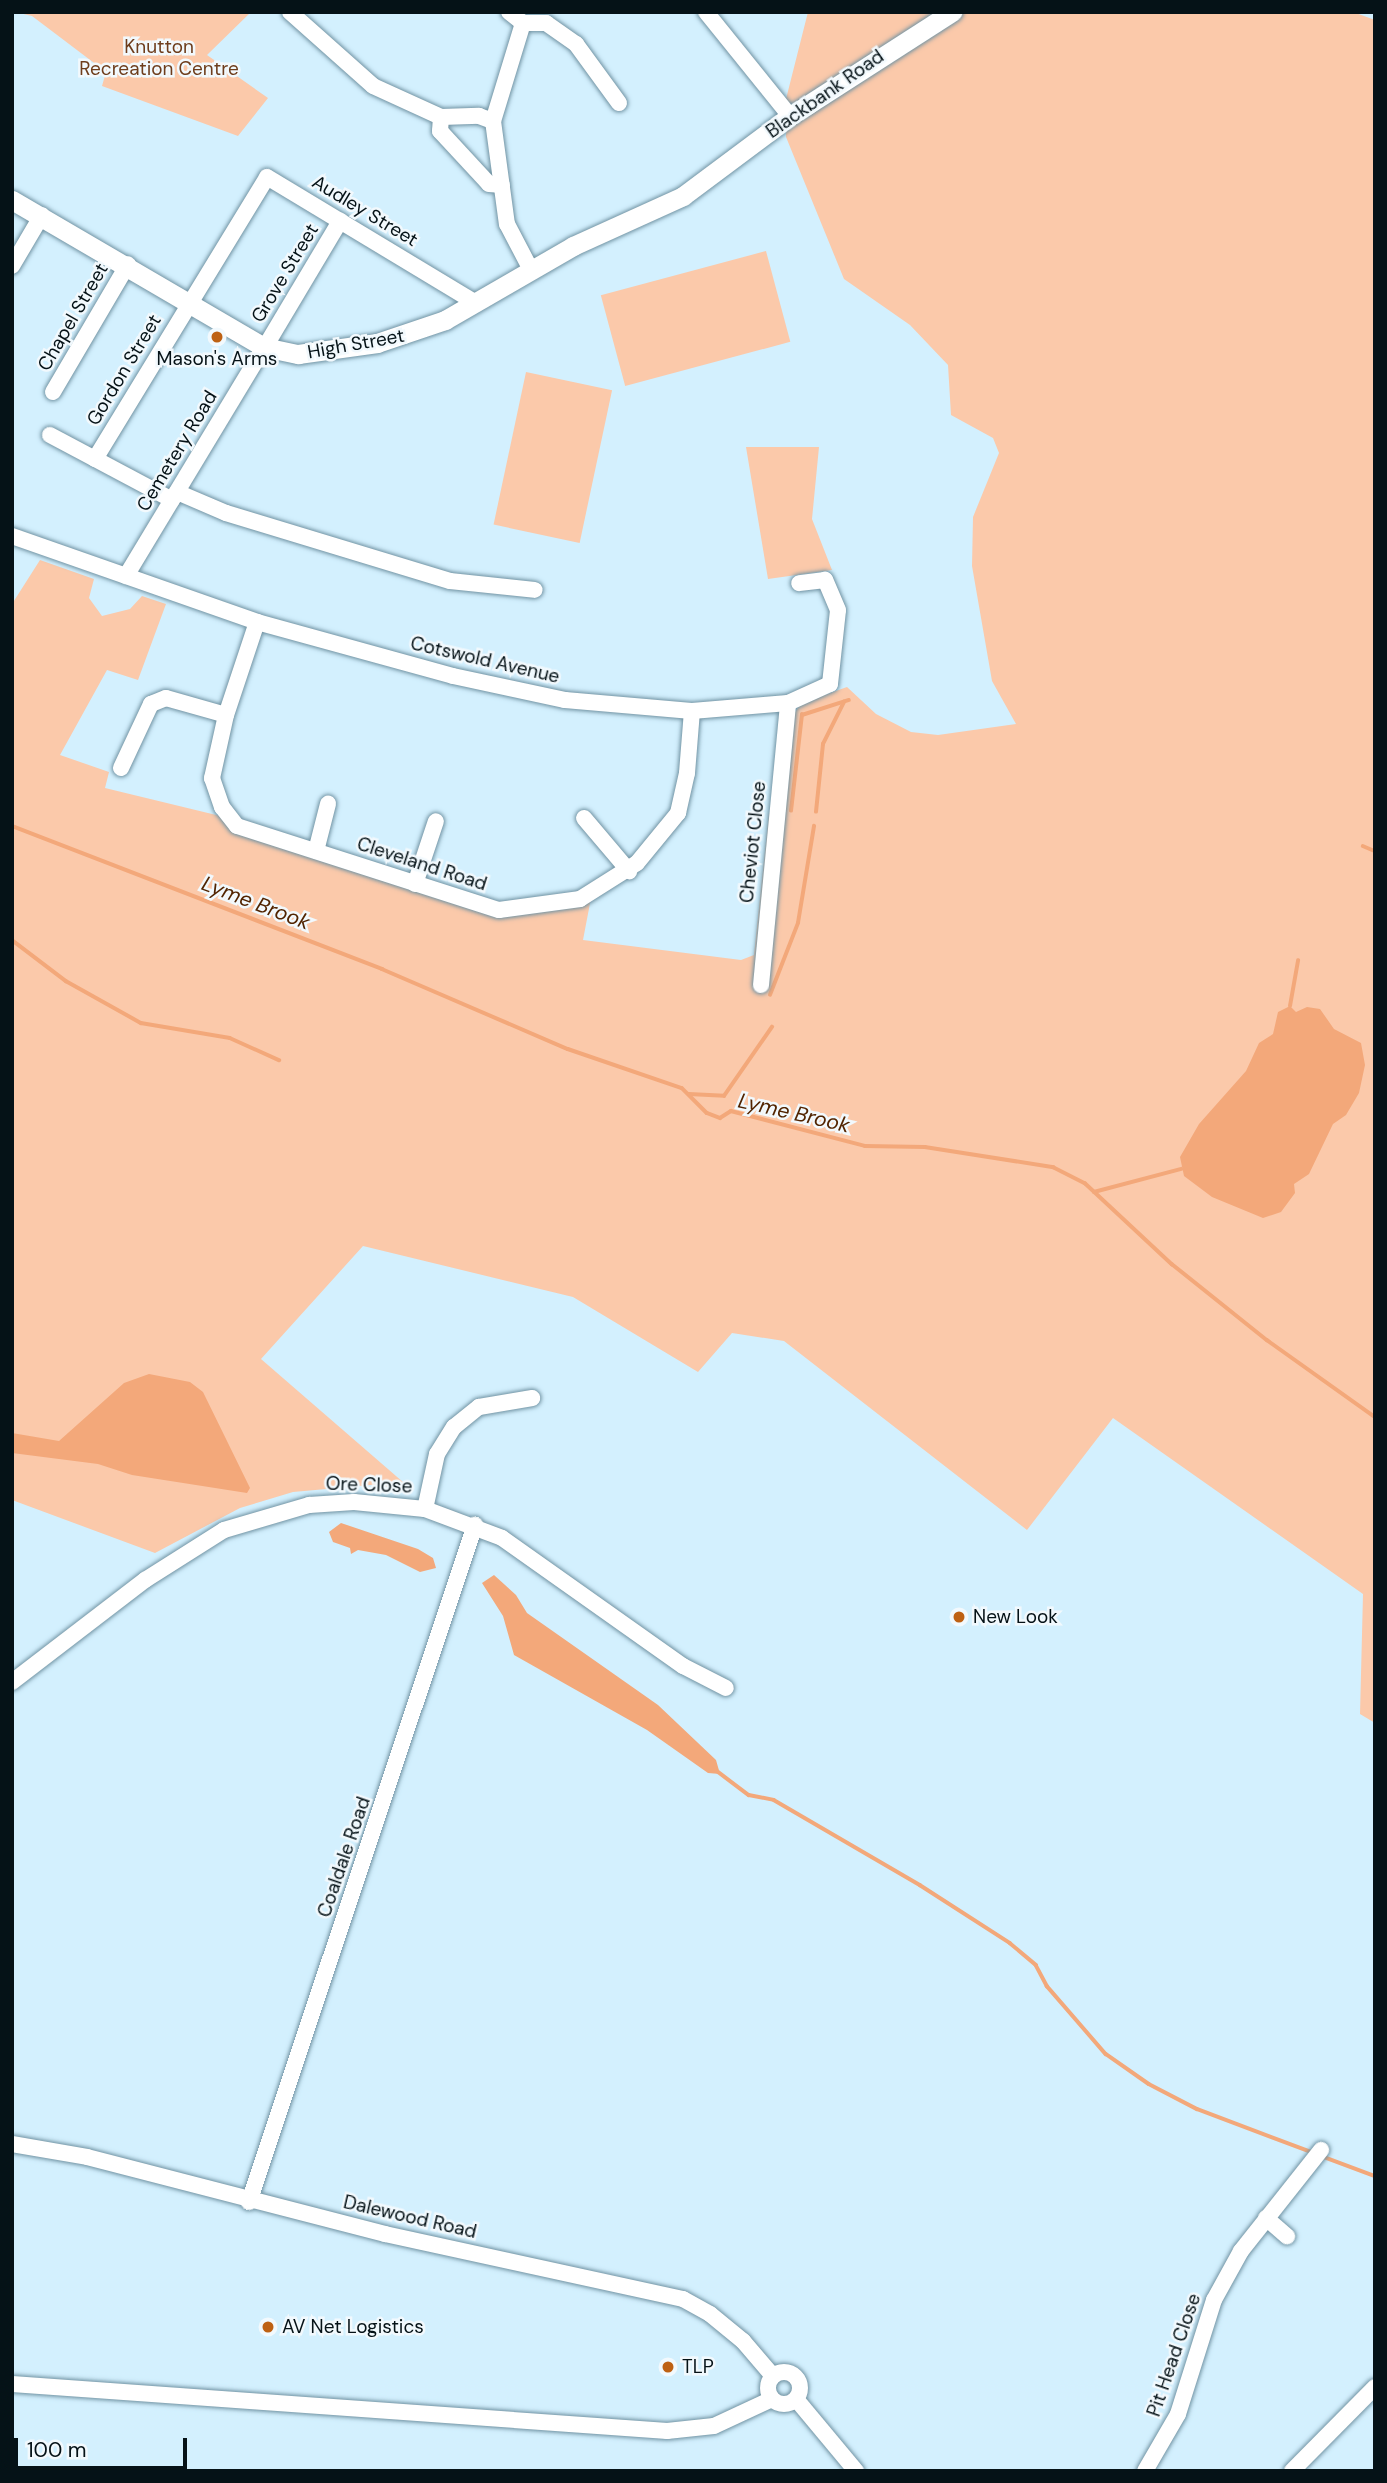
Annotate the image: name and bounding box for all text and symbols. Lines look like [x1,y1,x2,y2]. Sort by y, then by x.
park label: Knutton Recreation Centre [79,36,239,80]
street label: Blackbank Road [762,45,888,143]
street label: Audley Street [308,171,422,251]
street label: Grove Street [247,220,323,326]
street label: Chapel Street [33,259,113,375]
street label: Gordon Street [82,310,166,430]
street label: High Street [306,324,406,364]
marker: Mason's Arms [209,329,225,345]
place label: Mason's Arms [157,348,277,370]
street label: Cemetery Road [132,387,222,515]
street label: Cotswold Avenue [408,632,562,688]
street label: Cheviot Close [735,780,771,904]
street label: Cleveland Road [354,832,490,896]
water label: Lyme Brook [198,871,314,935]
water label: Lyme Brook [736,1088,852,1138]
street label: Ore Close [325,1472,413,1498]
place label: New Look [973,1606,1058,1628]
marker: New Look [951,1609,967,1625]
street label: Coaldale Road [313,1794,375,1920]
street label: Dalewood Road [341,2191,479,2243]
street label: Pit Head Close [1142,2291,1206,2419]
place label: AV Net Logistics [282,2316,424,2338]
marker: AV Net Logistics [260,2319,276,2335]
place label: TLP [682,2356,714,2378]
marker: TLP [660,2359,676,2375]
scale bar [18,2424,191,2468]
text: 100 m [27,2436,87,2464]

